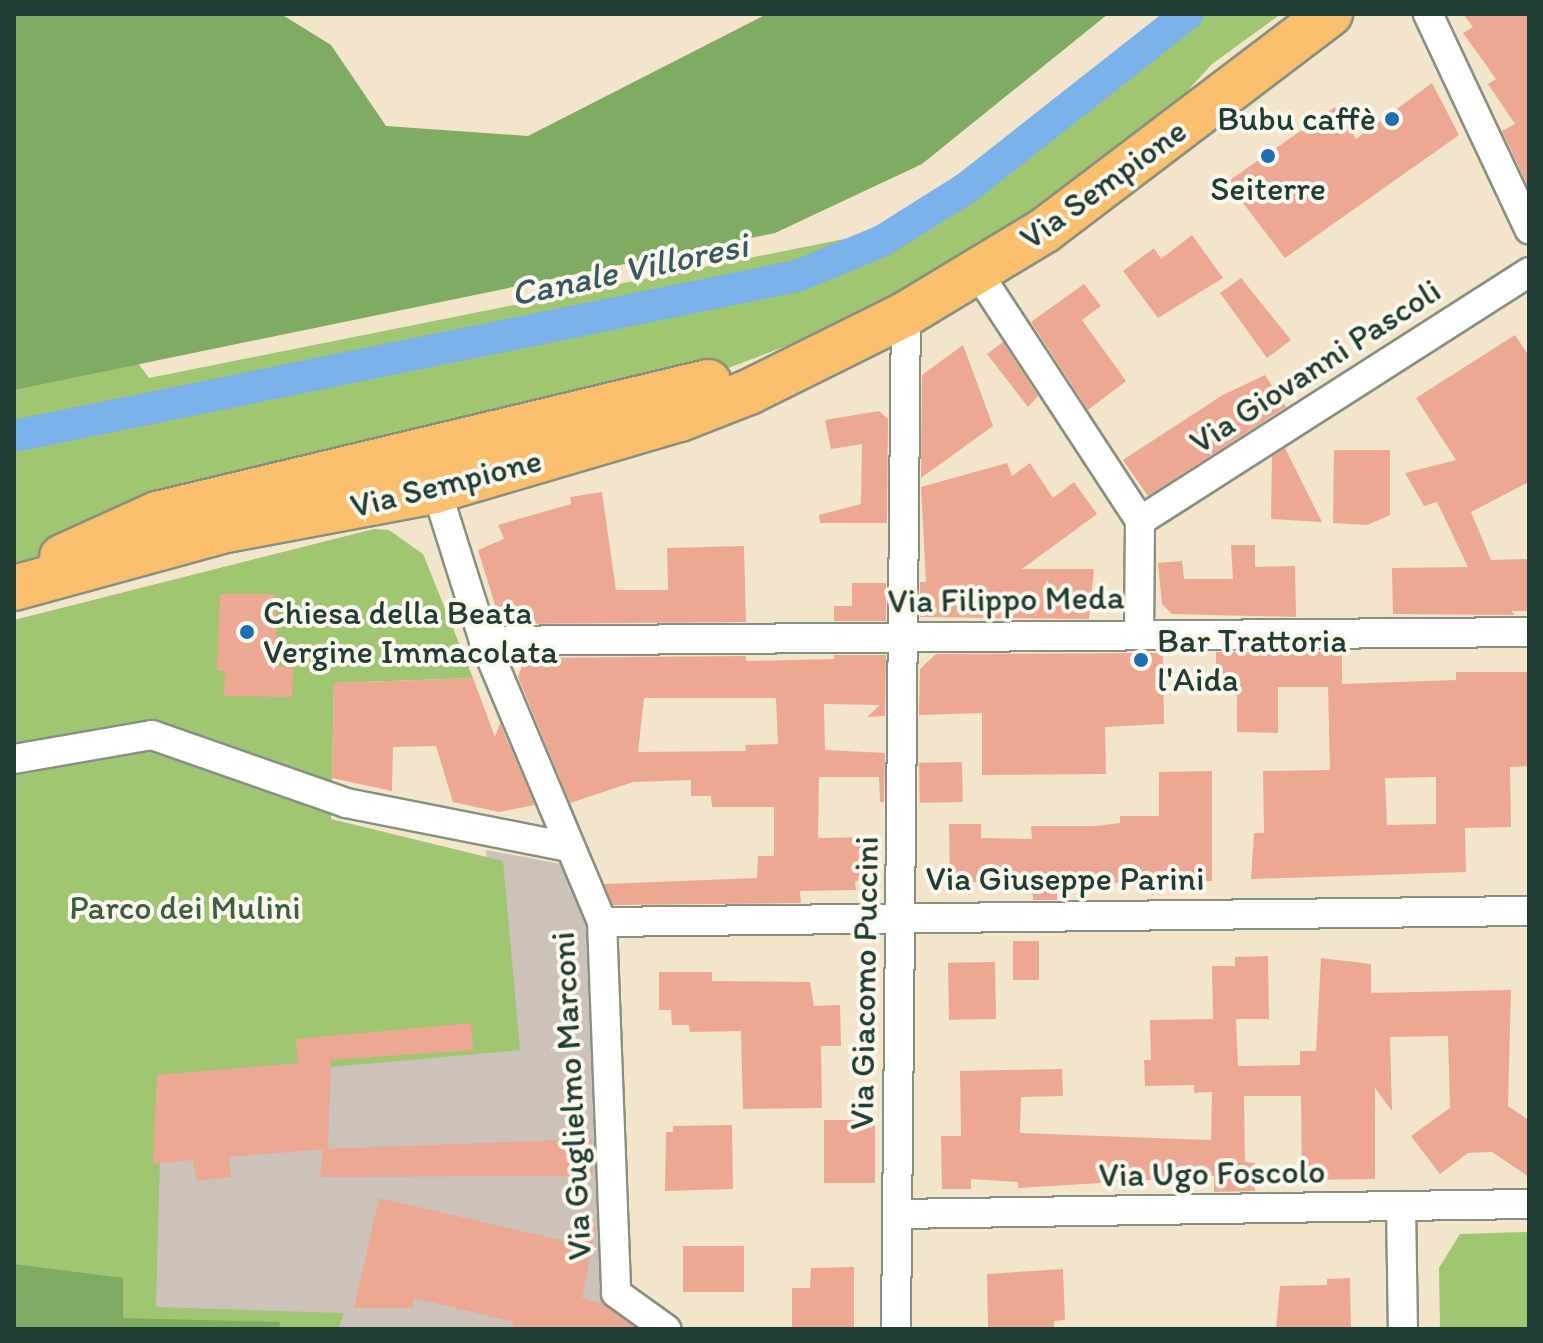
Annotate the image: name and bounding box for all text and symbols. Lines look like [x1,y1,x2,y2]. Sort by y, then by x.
place label: Bubu caffè [1217,99,1376,139]
street label: Via Sempione [1012,110,1194,258]
marker: Bubu caffè [1383,110,1401,128]
marker: Seiterre [1259,147,1277,165]
place label: Seiterre [1210,169,1326,209]
water label: Canale Villoresi [506,223,752,315]
street label: Via Giovanni Pascoli [1182,269,1448,463]
street label: Via Sempione [346,440,546,526]
street label: Via Filippo Meda [888,577,1124,621]
place label: Chiesa della Beata Vergine Immacolata [263,592,558,672]
place label: Bar Trattoria l'Aida [1157,620,1346,700]
marker: Chiesa della Beata Vergine Immacolata [238,623,256,641]
marker: Bar Trattoria l'Aida [1132,651,1150,669]
street label: Via Giacomo Puccini [841,836,887,1130]
street label: Via Giuseppe Parini [926,859,1204,899]
park label: Parco dei Mulini [69,888,301,928]
street label: Via Guglielmo Marconi [542,931,600,1261]
street label: Via Ugo Foscolo [1098,1151,1326,1195]

